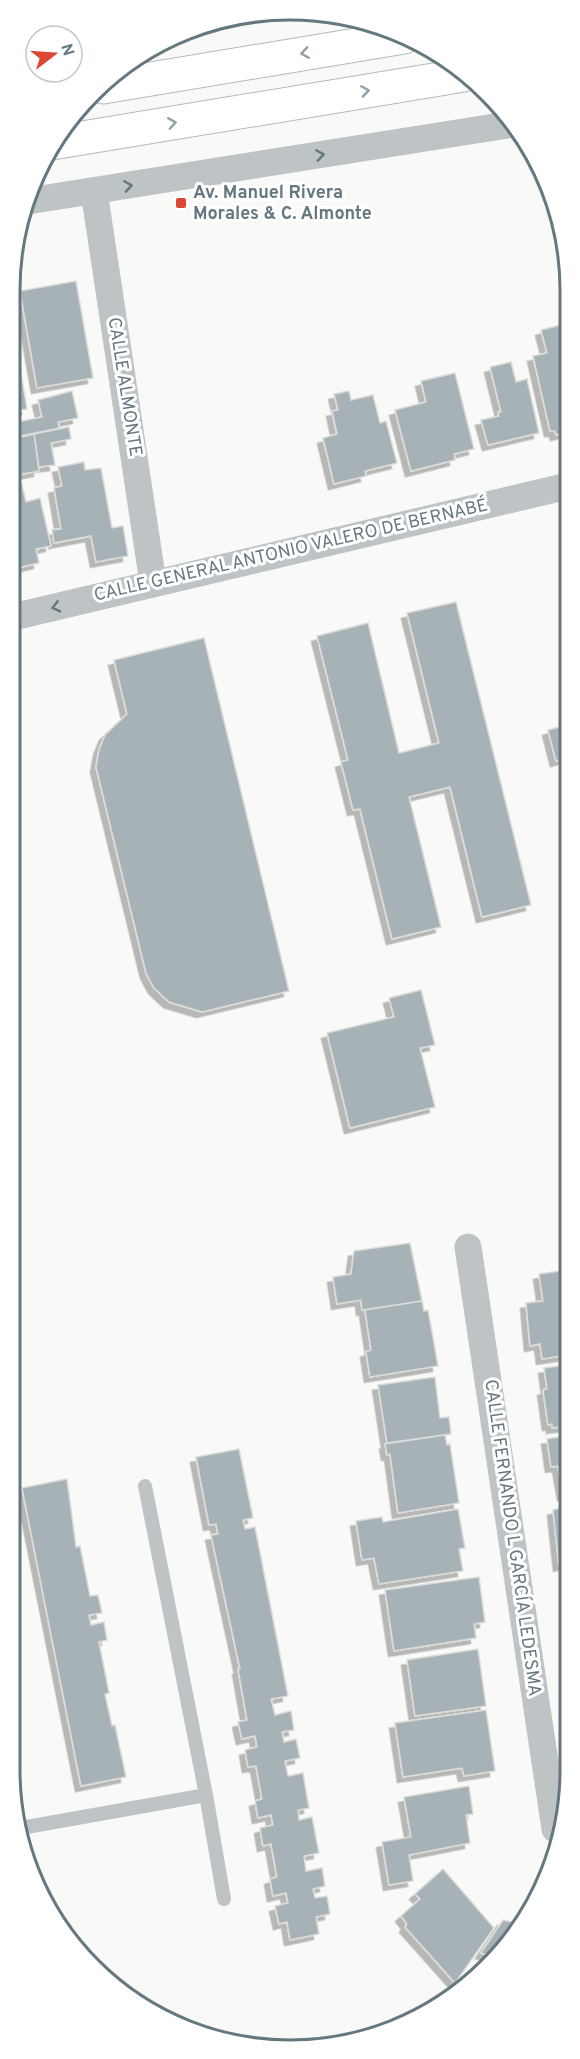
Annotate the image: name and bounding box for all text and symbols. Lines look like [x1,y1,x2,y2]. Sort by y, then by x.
north arrow [24,24,84,84]
text: N [55,42,78,59]
one-way arrow [301,47,310,59]
one-way arrow [360,86,369,98]
one-way arrow [168,118,177,130]
one-way arrow [315,149,325,162]
one-way arrow [122,180,132,193]
place label: Av. Manuel Rivera Morales & C. Almonte [193,182,372,226]
marker: Av. Manuel Rivera Morales & C. Almonte [174,196,188,210]
street label: CALLE ALMONTE [102,316,146,458]
street label: CALLE GENERAL ANTONIO VALERO DE BERNABÉ [91,492,490,608]
one-way arrow [51,599,61,612]
street label: CALLE FERNANDO L GARCÍA LEDESMA [478,1378,548,1698]

